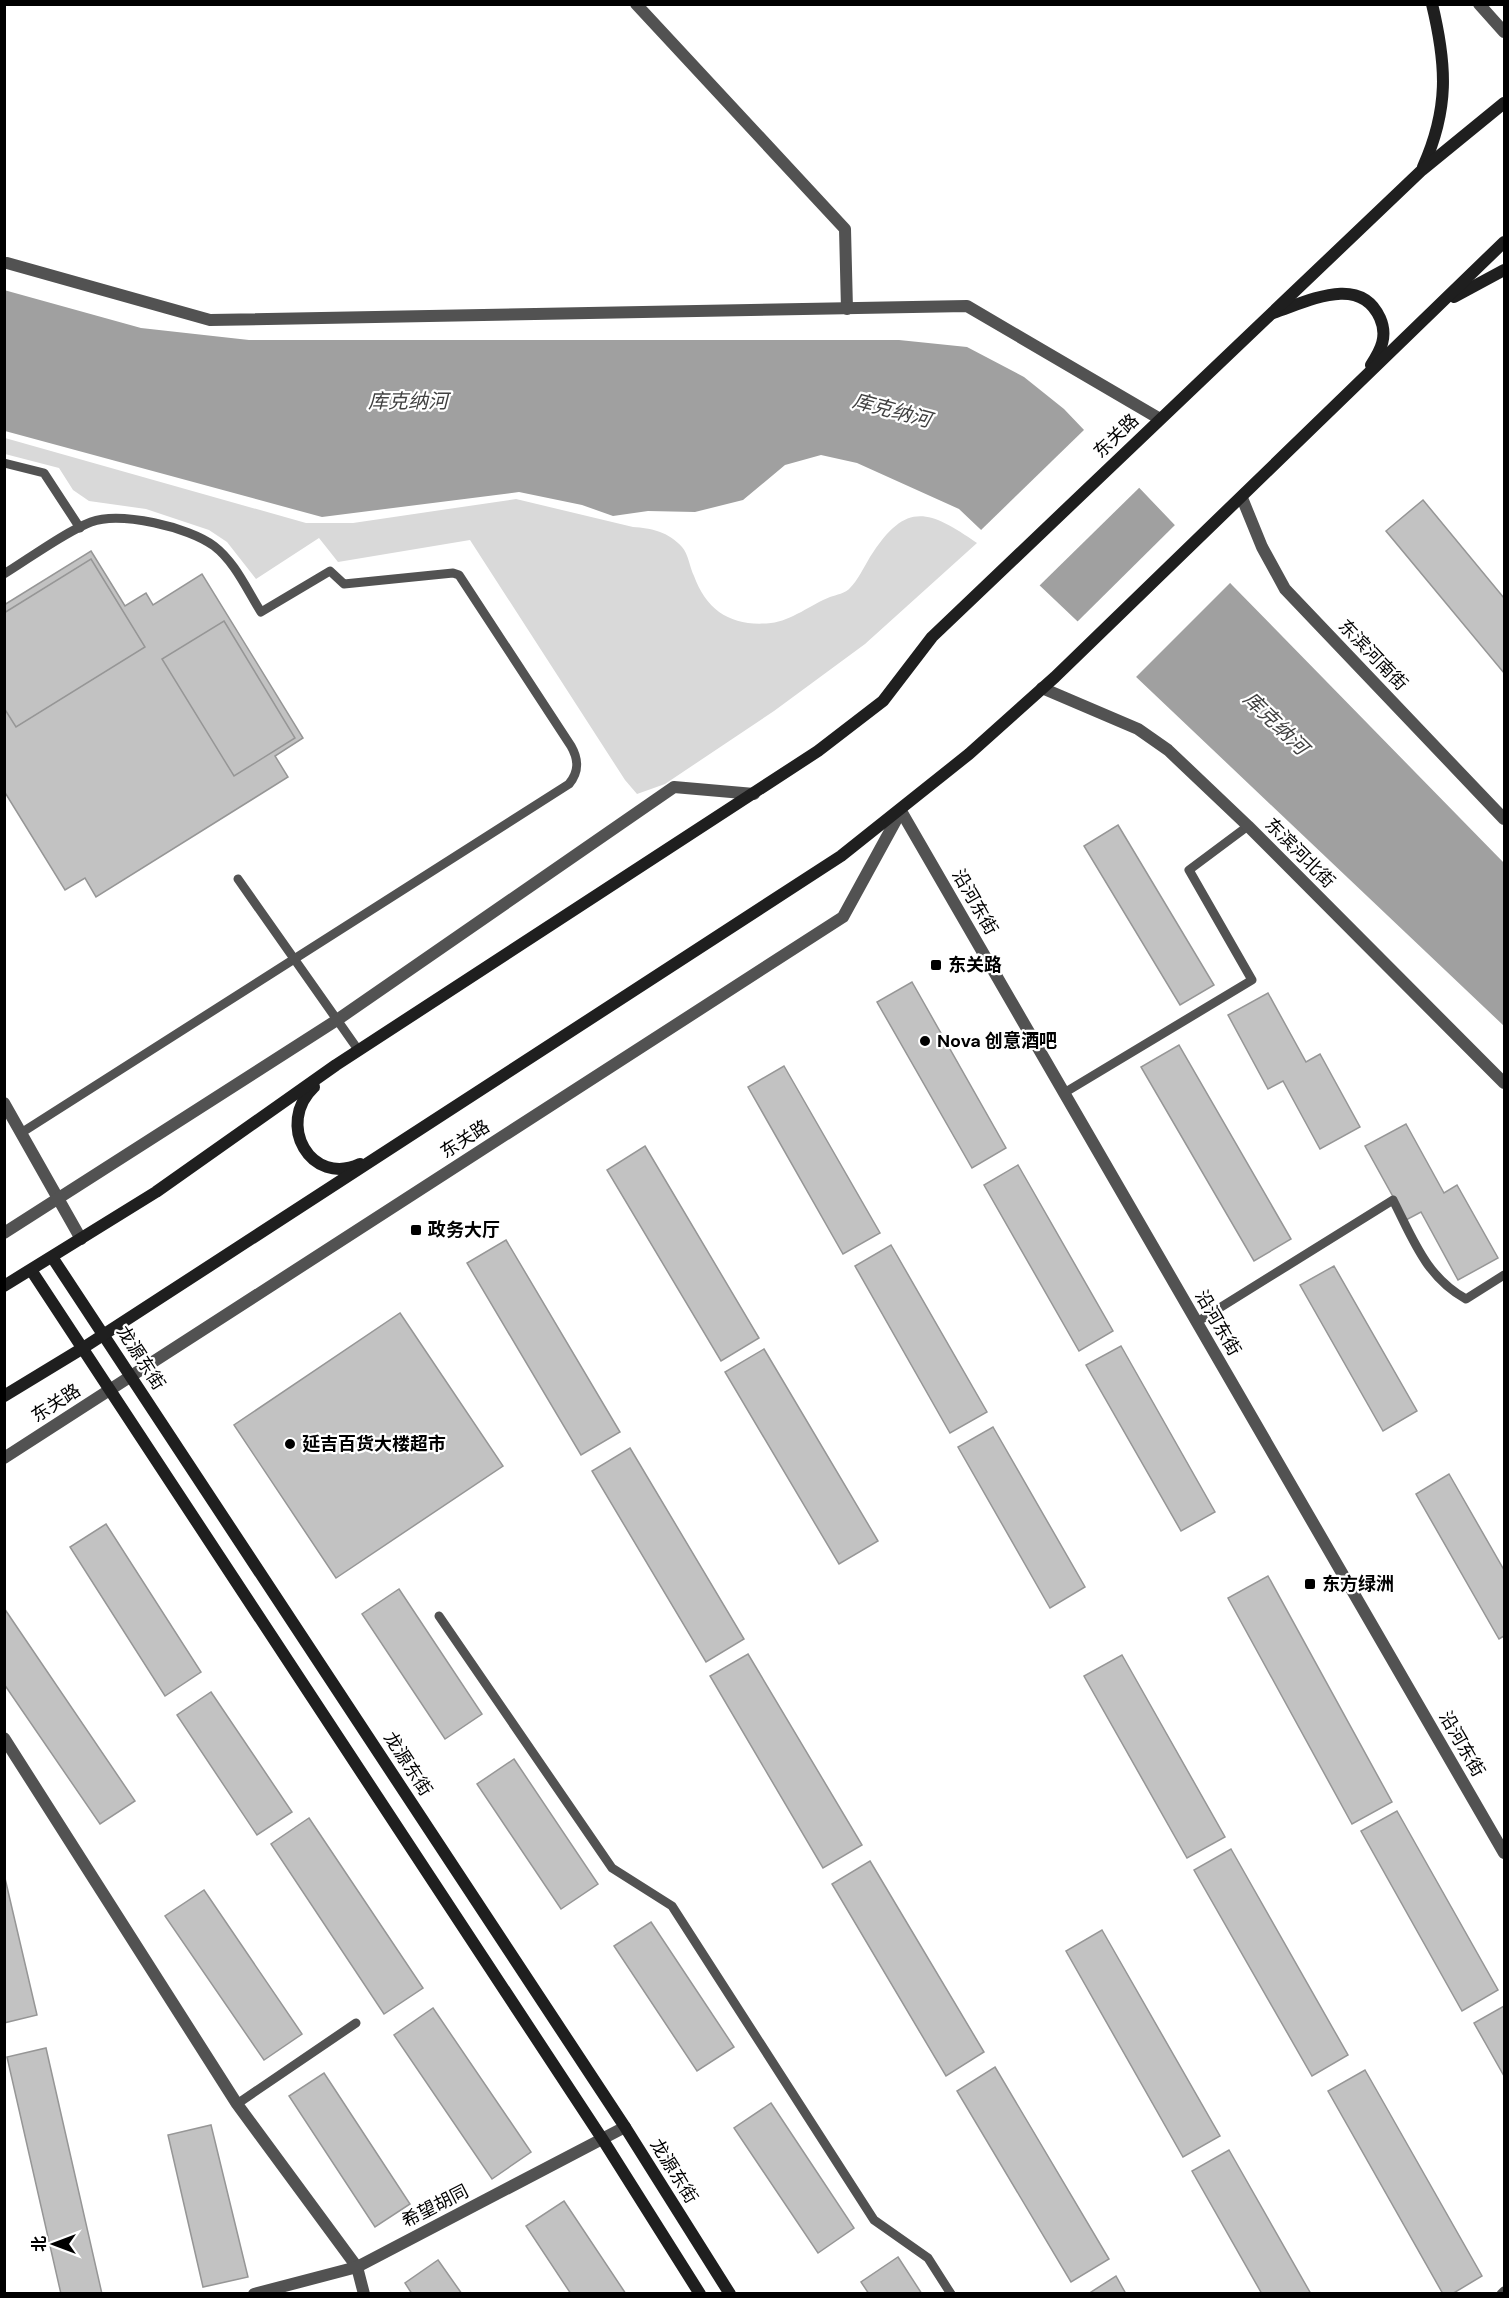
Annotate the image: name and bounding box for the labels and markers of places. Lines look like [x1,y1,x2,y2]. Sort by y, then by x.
place label: 东关路 [948,953,1002,977]
marker: 东关路 [929,958,943,972]
place label: Nova 创意酒吧 [937,1029,1057,1053]
marker: Nova 创意酒吧 [918,1034,932,1048]
place label: 政务大厅 [428,1218,500,1242]
marker: 政务大厅 [409,1223,423,1237]
place label: 延吉百货大楼超市 [302,1432,446,1456]
marker: 延吉百货大楼超市 [283,1437,297,1451]
place label: 东方绿洲 [1322,1572,1394,1596]
marker: 东方绿洲 [1303,1577,1317,1591]

